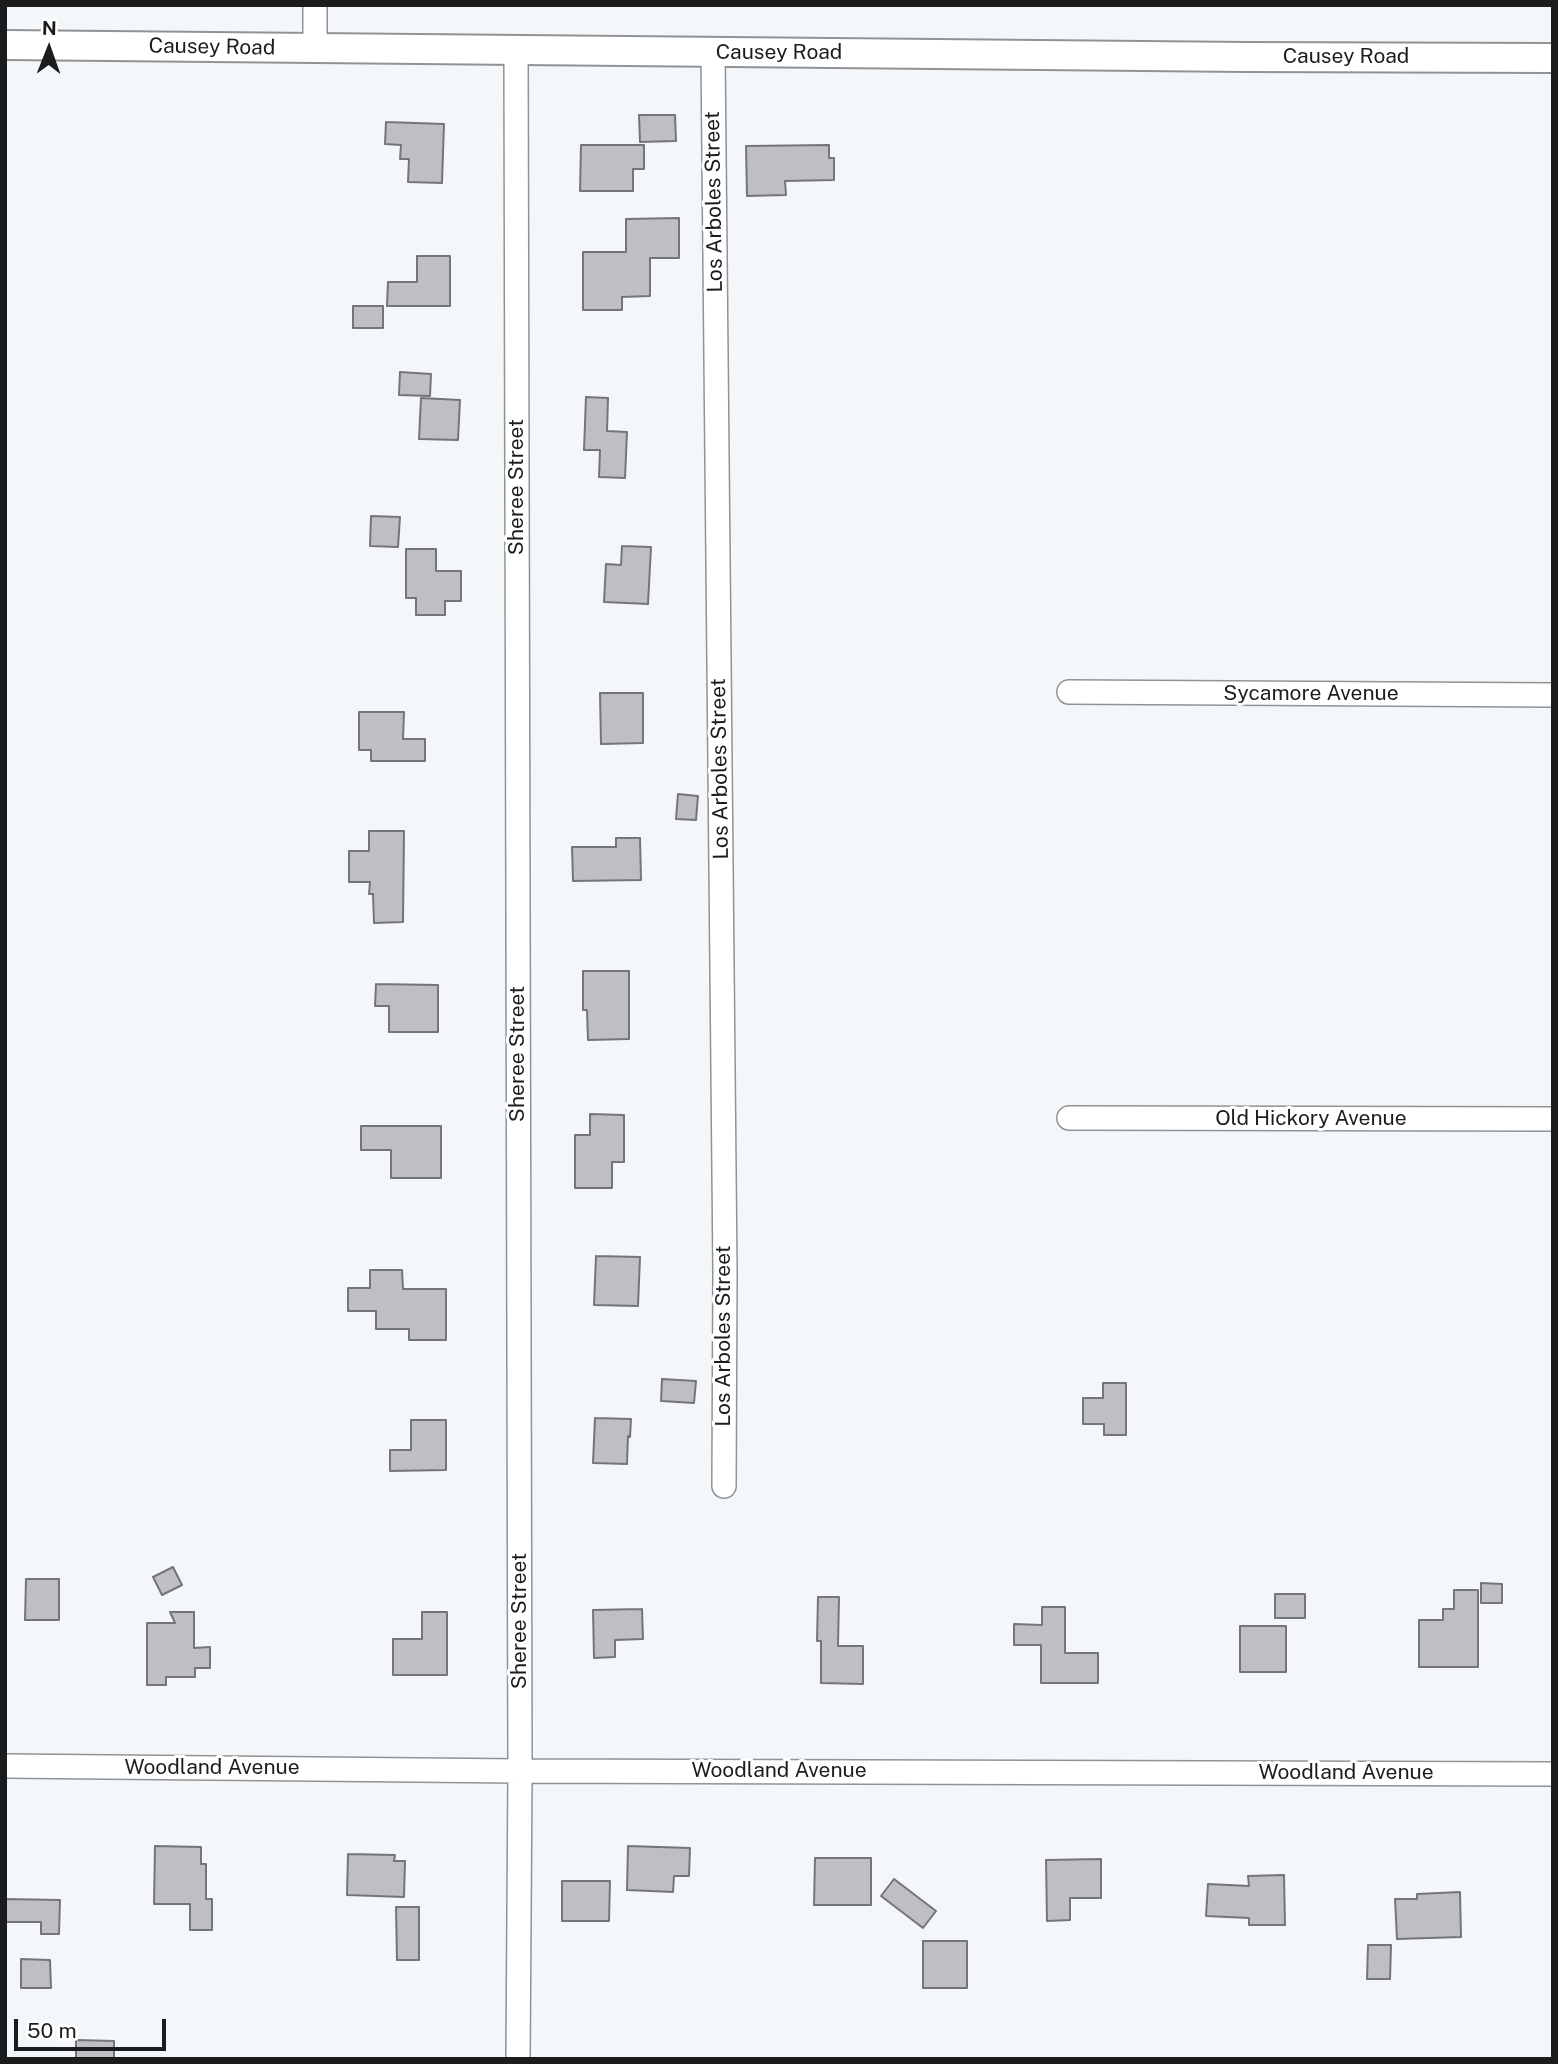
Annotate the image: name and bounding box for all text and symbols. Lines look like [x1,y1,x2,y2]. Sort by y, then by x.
north arrow [14,14,84,84]
text: N [42,17,57,39]
street label: Causey Road [149,33,275,61]
street label: Causey Road [716,40,842,66]
street label: Causey Road [1283,44,1409,70]
street label: Los Arboles Street [700,111,728,293]
street label: Sheree Street [504,419,530,555]
street label: Los Arboles Street [706,678,734,860]
street label: Sycamore Avenue [1223,681,1399,707]
street label: Sheree Street [505,986,531,1122]
street label: Old Hickory Avenue [1215,1106,1407,1132]
street label: Los Arboles Street [711,1245,737,1427]
street label: Sheree Street [507,1553,533,1689]
street label: Woodland Avenue [124,1755,300,1781]
street label: Woodland Avenue [691,1758,867,1784]
street label: Woodland Avenue [1258,1760,1434,1786]
scale bar [18,2004,170,2048]
text: 50 m [27,2018,77,2043]

